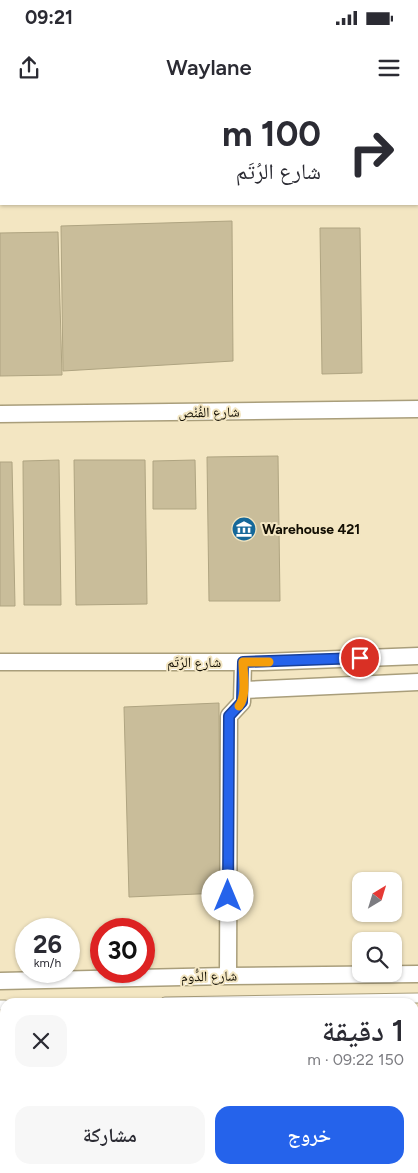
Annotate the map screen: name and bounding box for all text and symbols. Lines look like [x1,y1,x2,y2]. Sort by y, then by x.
text: 09:21 [25,6,73,29]
icon: share [15,54,43,82]
text: Waylane [166,54,252,81]
icon: menu [375,54,403,82]
text: 100 m [222,113,321,155]
icon: right [339,120,404,185]
text: شارع الرُتَم [236,158,321,185]
street label: شارع الفُنْص [178,403,240,423]
museum icon: Warehouse 421 [231,516,257,542]
place label: Warehouse 421 [262,521,360,538]
pin [339,637,381,679]
icon: arrive [346,644,374,672]
street label: شارع الرُتَم [167,654,221,672]
position arrow [201,869,253,921]
north arrow [352,872,402,922]
map controls [352,872,402,982]
speed limit sign: 30 [90,918,155,983]
text: 26 [33,929,62,959]
button: search [352,932,402,982]
text: km/h [34,956,61,970]
street label: شارع الدُّوم [181,968,237,986]
text: 1 دقيقة [322,1012,404,1049]
button: close [15,1015,67,1067]
text: 150 m · 09:22 [307,1050,404,1069]
button: مشاركة [15,1106,205,1164]
button: خروج [215,1106,404,1164]

